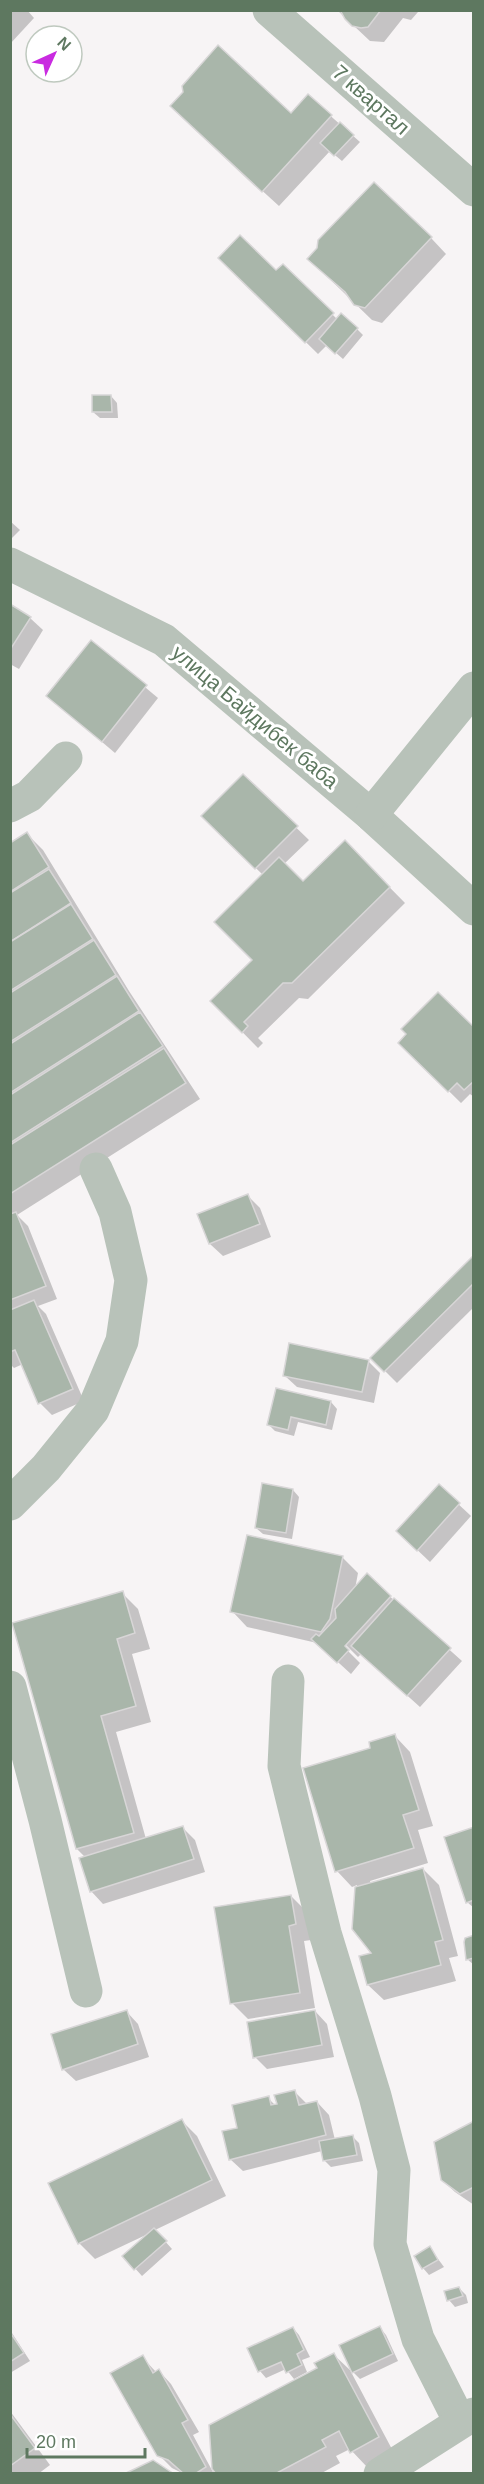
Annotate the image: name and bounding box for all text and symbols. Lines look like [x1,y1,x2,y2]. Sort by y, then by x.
north arrow [24,24,84,84]
text: N [54,34,74,54]
street label: 7 квартал [328,60,414,139]
street label: улица Байдибек баба [168,640,343,793]
scale bar [27,2421,146,2459]
text: 20 m [36,2432,76,2452]

